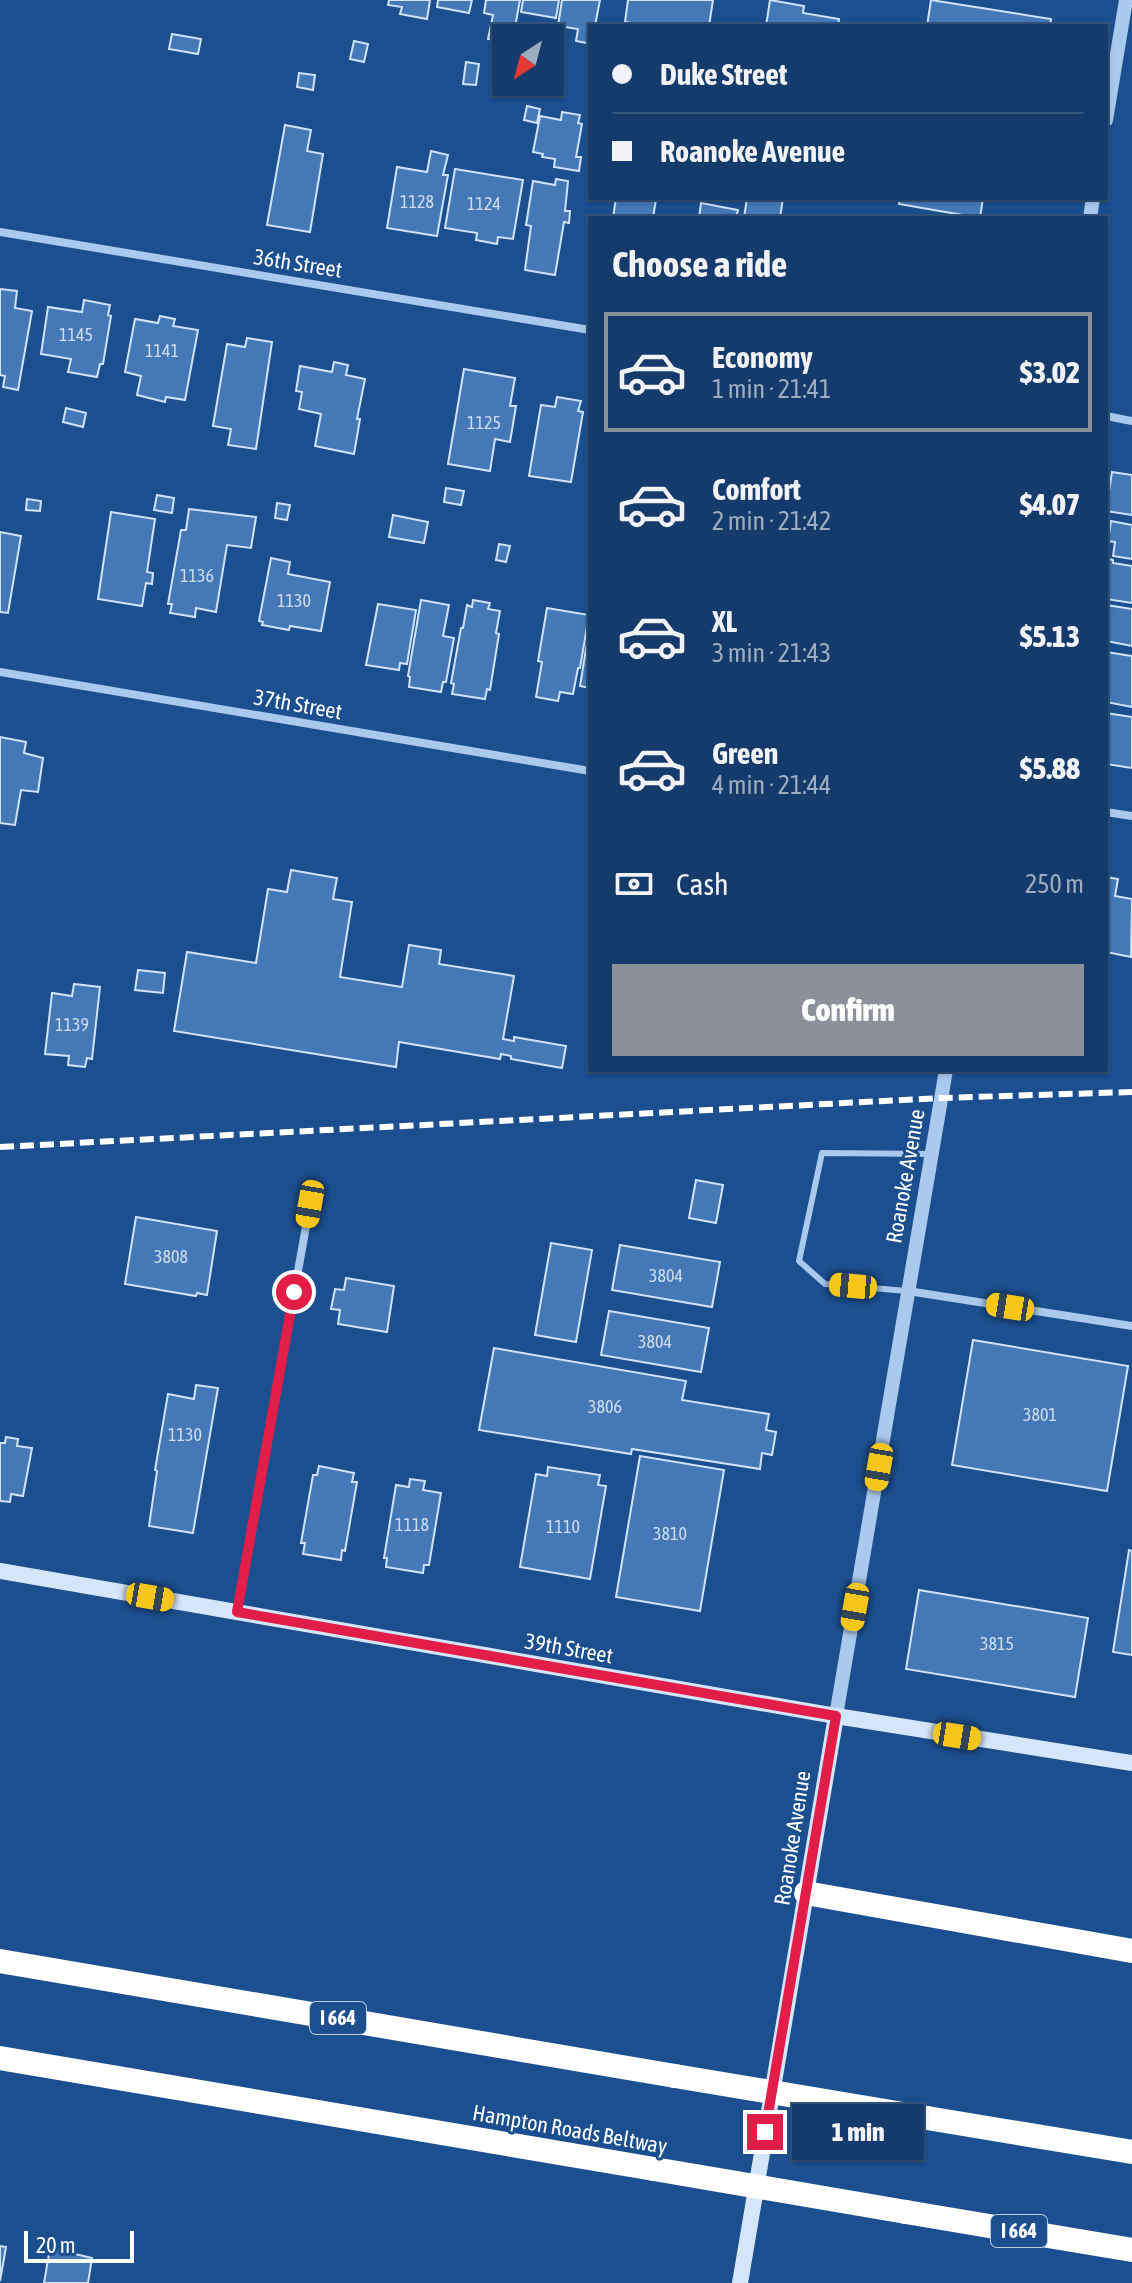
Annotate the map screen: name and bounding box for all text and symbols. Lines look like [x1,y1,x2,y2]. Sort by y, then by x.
north arrow [492,24,564,96]
map controls [492,24,564,96]
text: Duke Street [660,57,787,91]
text: Roanoke Avenue [660,134,845,168]
house number: 1128 [400,191,434,212]
house number: 1124 [467,193,501,214]
street label: 36th Street [252,243,344,283]
text: Choose a ride [612,243,787,285]
house number: 1145 [59,324,93,345]
icon: car [616,336,688,408]
house number: 1141 [145,340,179,361]
text: Economy [712,340,813,374]
text: $3.02 [1020,355,1080,389]
text: 1 min · 21:41 [712,374,831,404]
house number: 1125 [467,412,501,433]
icon: car [616,468,688,540]
text: Comfort [712,472,801,506]
text: $4.07 [1020,487,1080,521]
text: 2 min · 21:42 [712,506,831,536]
house number: 1136 [180,565,214,586]
house number: 1130 [277,590,311,611]
icon: car [616,600,688,672]
text: XL [712,604,737,638]
text: $5.13 [1020,619,1080,653]
text: 3 min · 21:43 [712,638,831,668]
street label: 37th Street [252,683,344,725]
icon: car [616,732,688,804]
text: Green [712,736,778,770]
text: $5.88 [1020,751,1080,785]
text: 4 min · 21:44 [712,770,831,800]
icon: cash [612,862,656,906]
text: Cash [676,867,729,901]
text: 250 m [1025,869,1084,899]
button: Confirm [612,964,1084,1056]
house number: 1139 [55,1014,89,1035]
street label: Roanoke Avenue [880,1107,930,1245]
car [294,1178,326,1230]
house number: 3808 [154,1246,188,1267]
house number: 3804 [649,1265,683,1286]
car [828,1272,878,1300]
route start [276,1274,312,1310]
car [984,1291,1036,1323]
house number: 3804 [638,1331,672,1352]
house number: 3806 [588,1396,622,1417]
house number: 3801 [1023,1404,1057,1425]
house number: 1130 [168,1424,202,1445]
car [863,1441,895,1493]
house number: 1118 [395,1514,429,1535]
house number: 1110 [546,1516,580,1537]
house number: 3810 [653,1523,687,1544]
car [124,1581,176,1613]
car [839,1581,871,1633]
street label: 39th Street [523,1627,615,1669]
house number: 3815 [980,1633,1014,1654]
car [931,1720,983,1752]
street label: Roanoke Avenue [769,1769,815,1907]
road number: I 664 [310,2002,366,2034]
street label: Hampton Roads Beltway [471,2099,669,2159]
callout: 1 min [793,2104,925,2160]
route end [747,2114,783,2150]
text: 1 min [831,2117,885,2147]
road number: I 664 [991,2215,1047,2247]
scale bar [24,2227,134,2263]
text: 20 m [36,2232,76,2258]

